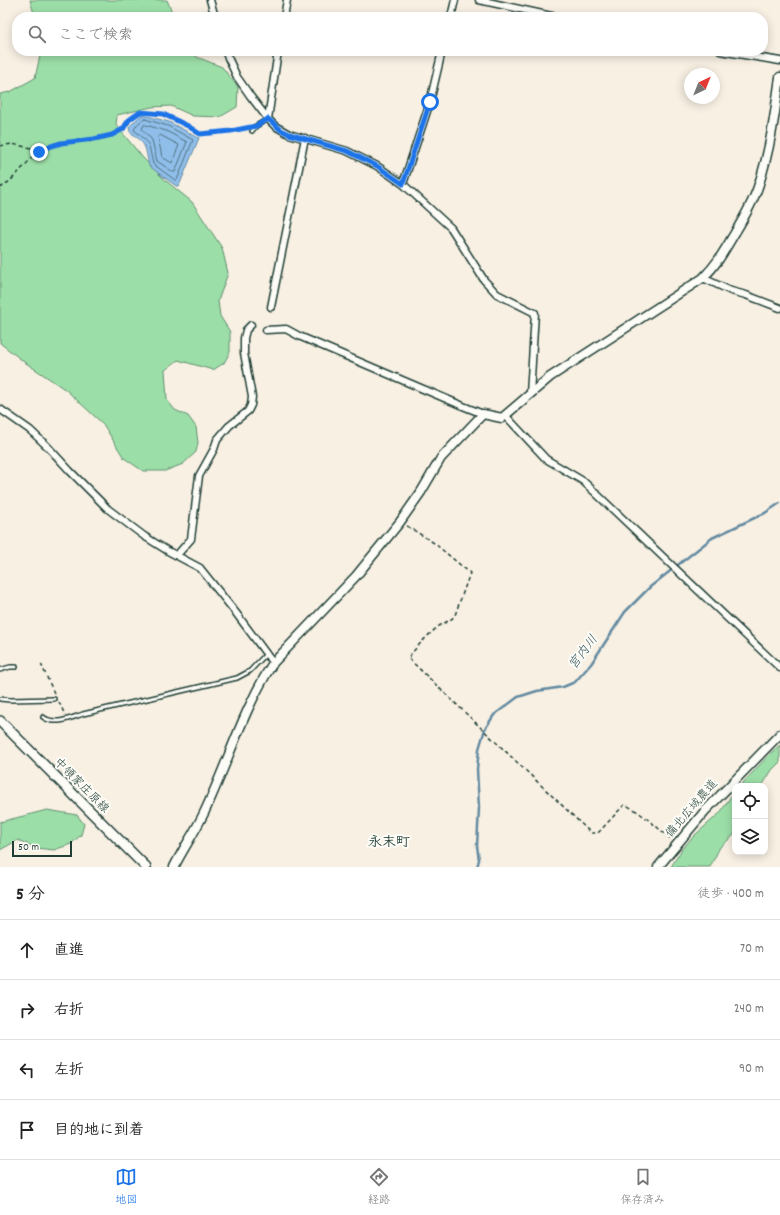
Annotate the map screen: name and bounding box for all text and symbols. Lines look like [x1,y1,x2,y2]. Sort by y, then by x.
search box [12,12,768,56]
icon: search [26,23,48,45]
text: ここで検索 [58,25,133,47]
north arrow [684,68,720,104]
route start [421,93,439,111]
route end [30,143,48,161]
water label: 宮内川 [565,632,603,674]
street label: 中領家庄原線 [50,755,112,817]
street label: 備北広域農道 [662,776,722,842]
map controls [732,783,768,855]
button: locate [732,783,768,819]
button: layers [732,819,768,855]
district label: 永末町 [368,833,410,853]
scale bar [12,839,72,858]
text: 50 m [18,840,39,856]
text: 5 分 [16,884,45,908]
text: 徒歩 · 400 m [698,885,764,904]
icon: ahead [16,939,38,961]
text: 直進 [54,940,84,962]
text: 70 m [740,940,764,959]
icon: right [16,999,38,1021]
text: 右折 [54,1000,84,1022]
text: 240 m [734,1000,764,1019]
icon: left [16,1059,38,1081]
text: 左折 [54,1060,84,1082]
text: 90 m [739,1060,764,1079]
icon: arrive [16,1119,38,1141]
text: 目的地に到着 [54,1120,144,1142]
tab: 地図 [115,1166,137,1209]
tab: 経路 [368,1166,390,1209]
tab: 保存済み [621,1166,665,1209]

